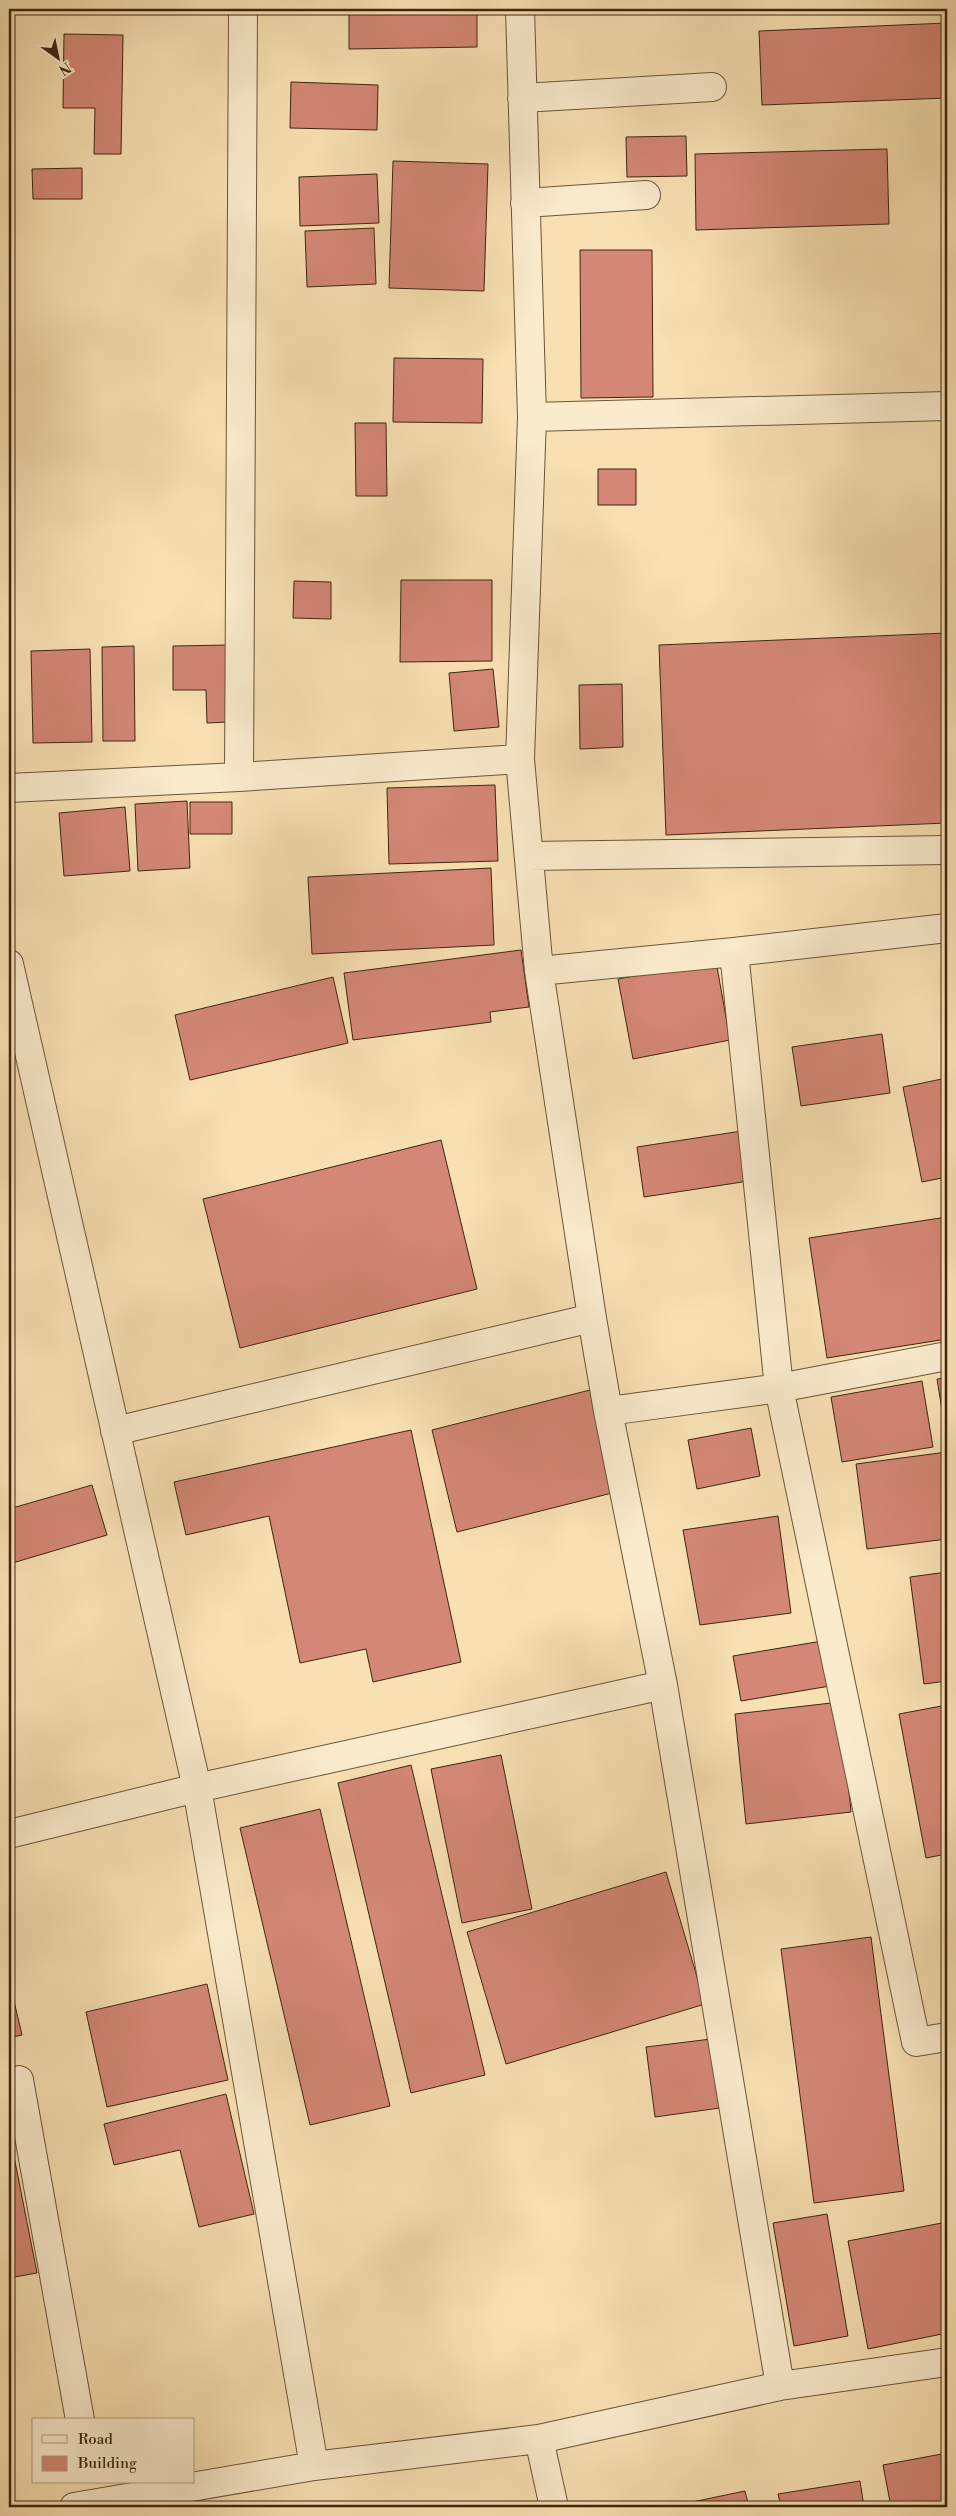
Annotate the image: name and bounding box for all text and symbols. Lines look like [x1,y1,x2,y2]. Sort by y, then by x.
north arrow [32,32,82,82]
text: N [55,57,74,79]
legend [32,2418,195,2484]
text: Road [78,2430,113,2449]
text: Building [77,2454,137,2473]

